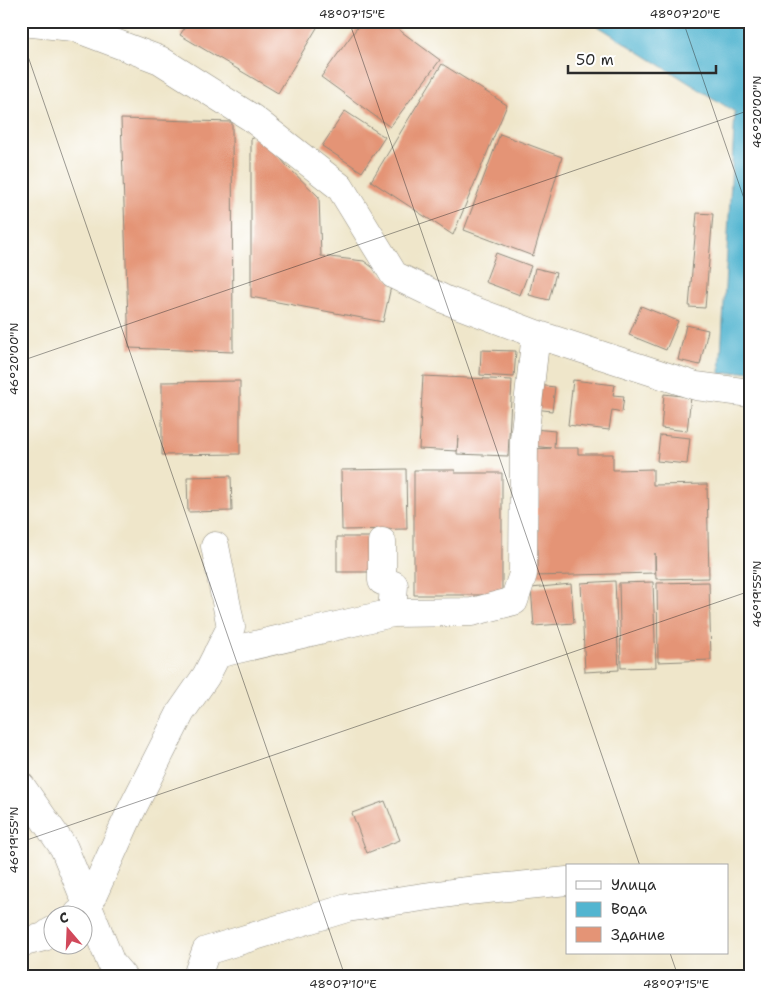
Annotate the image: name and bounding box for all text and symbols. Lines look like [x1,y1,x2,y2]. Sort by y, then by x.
text: 48°07'15"E [319,6,385,22]
text: 48°07'20"E [650,6,720,22]
scale bar [568,42,716,74]
text: 50 m [576,50,614,70]
text: 46°20'00"N [749,76,765,148]
text: 46°20'00"N [6,323,22,395]
text: 46°19'55"N [749,561,765,627]
text: 46°19'55"N [6,807,22,873]
legend [566,864,728,954]
text: Улица [611,875,657,895]
text: Вода [611,899,648,919]
north arrow [42,904,92,954]
text: С [57,908,71,928]
text: Здание [611,925,665,945]
text: 48°07'10"E [309,976,377,992]
text: 48°07'15"E [643,976,709,992]

